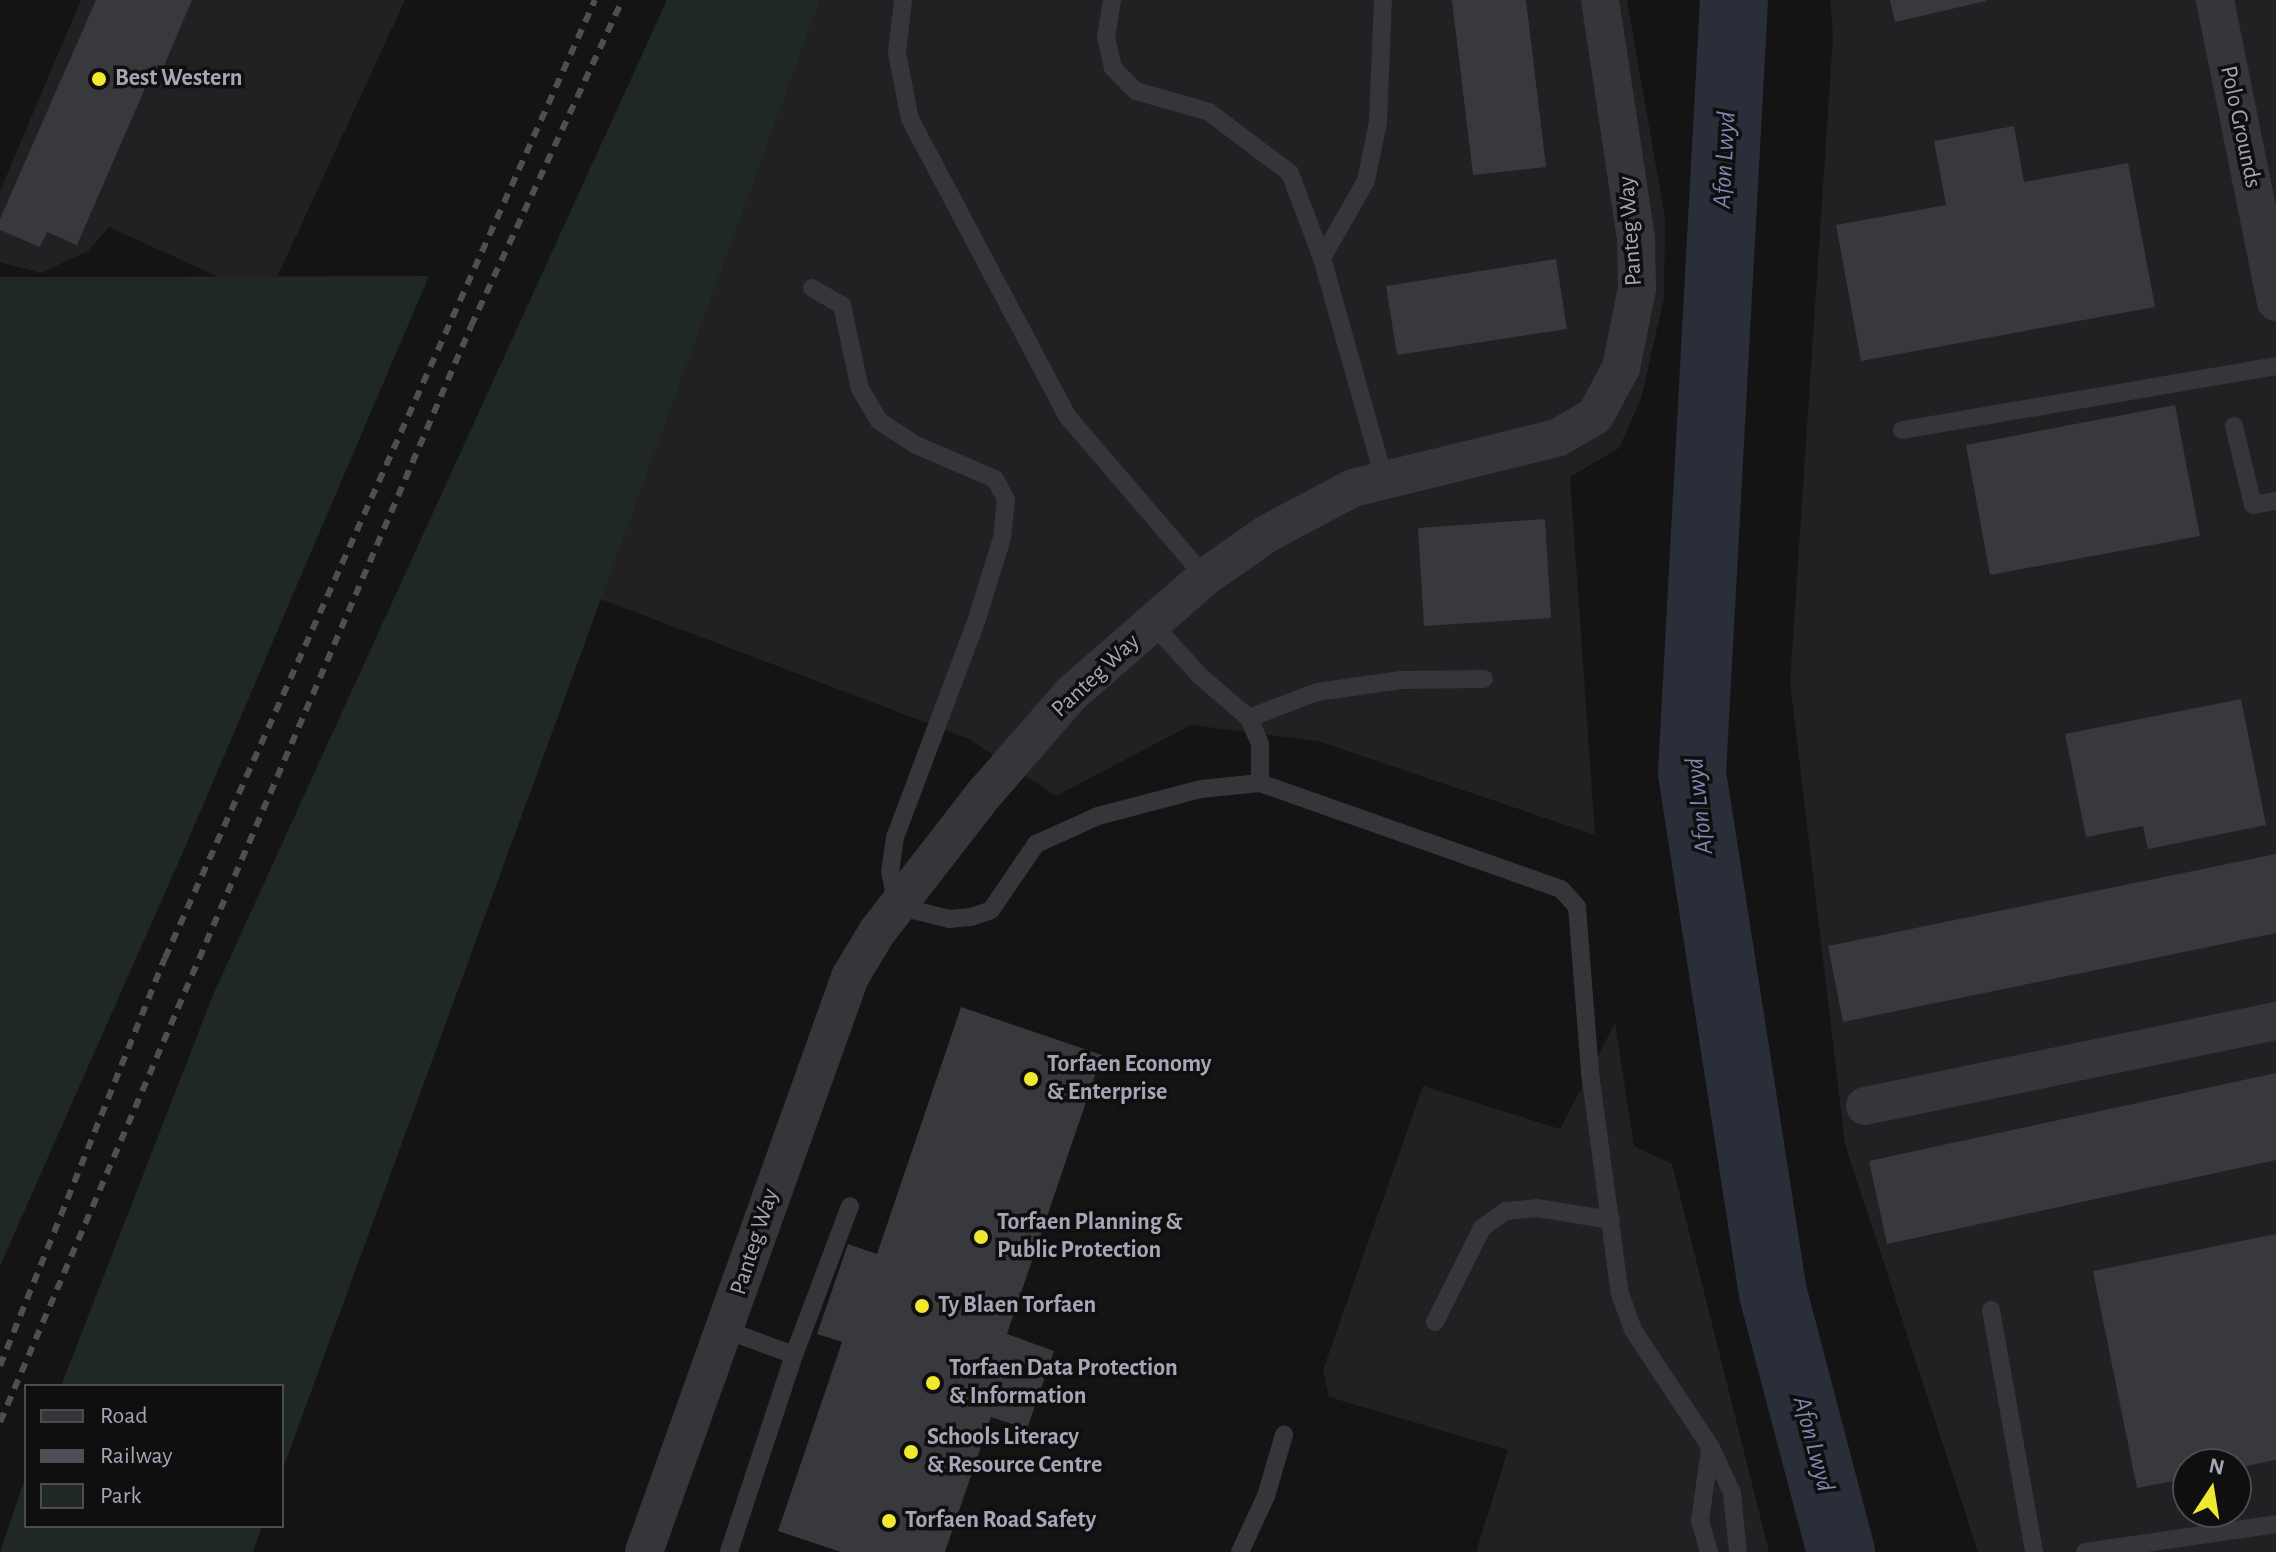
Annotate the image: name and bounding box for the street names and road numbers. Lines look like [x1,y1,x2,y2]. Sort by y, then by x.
street label: Polo Grounds [2213,63,2267,191]
street label: Panteg Way [1613,175,1649,287]
street label: Panteg Way [1046,628,1146,724]
street label: Panteg Way [724,1185,786,1299]

